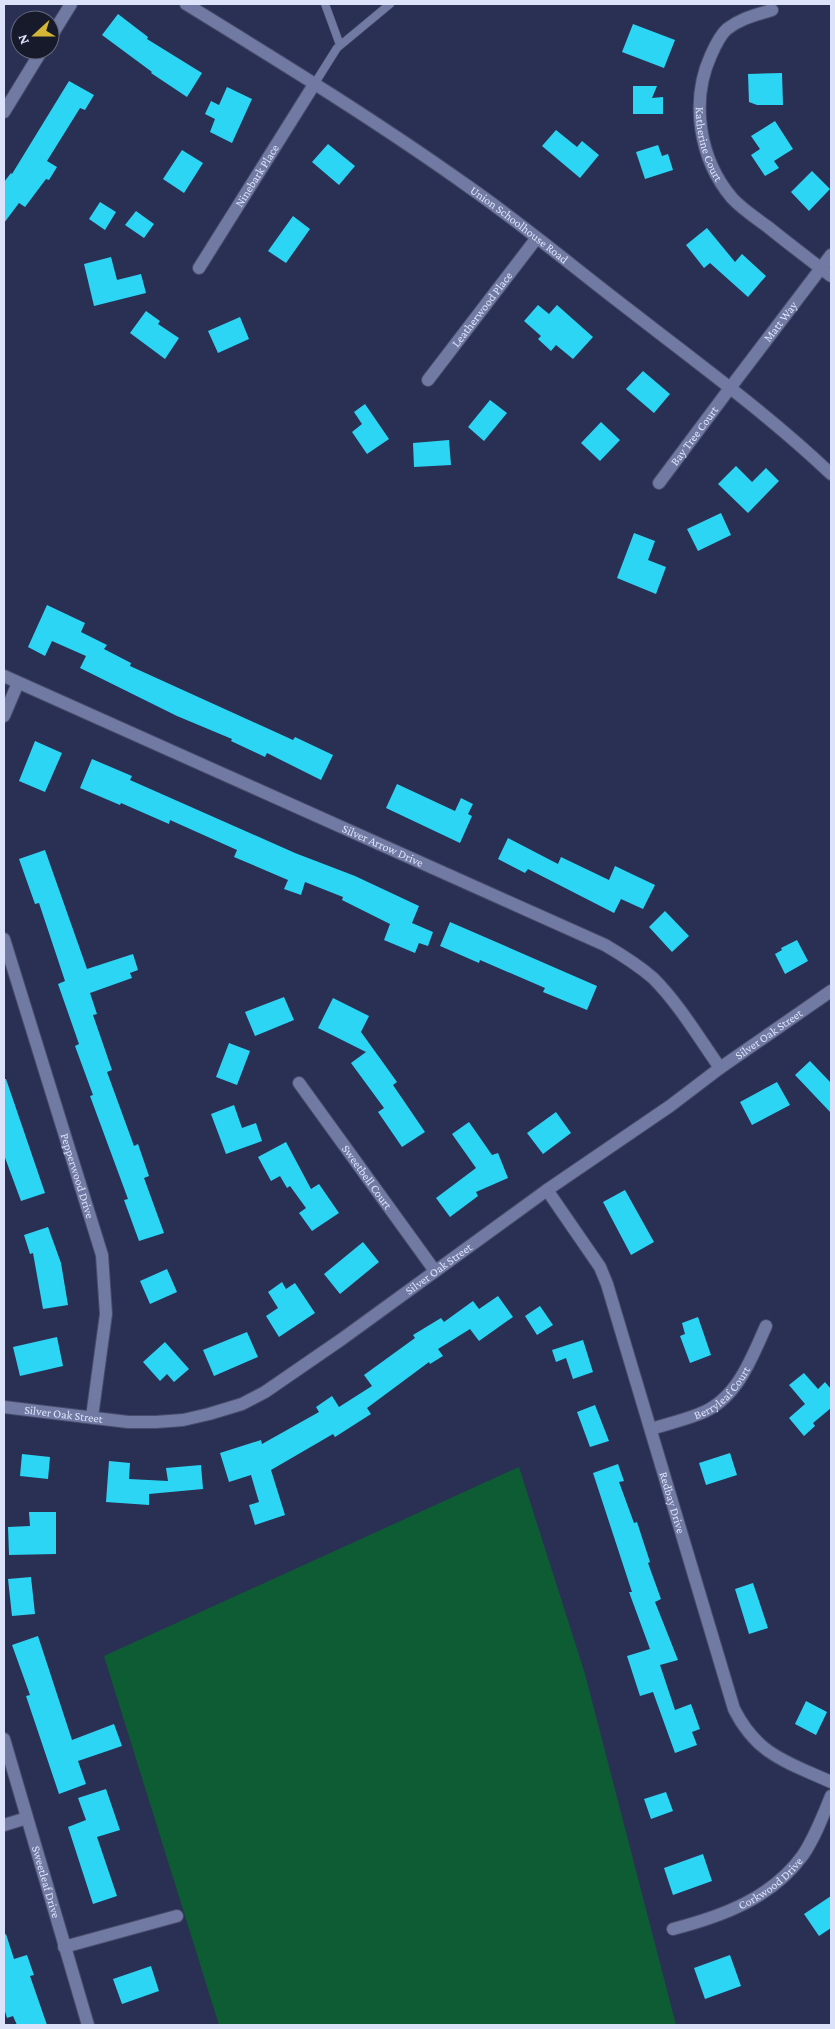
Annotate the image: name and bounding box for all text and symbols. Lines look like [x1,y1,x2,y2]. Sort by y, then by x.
north arrow [10,10,60,60]
text: N [14,32,32,47]
street label: Katherine Court [693,107,726,185]
street label: Ninebark Place [232,142,282,210]
street label: Union Schoolhouse Road [468,183,572,267]
street label: Leatherwood Place [449,269,515,350]
street label: Matt Way [761,298,801,345]
street label: Bay Tree Court [668,402,722,468]
street label: Silver Arrow Drive [340,821,426,870]
street label: Silver Oak Street [732,1005,806,1062]
street label: Pepperwood Drive [58,1131,97,1220]
street label: Sweetbell Court [339,1142,396,1213]
street label: Silver Oak Street [403,1239,475,1298]
street label: Berryleaf Court [692,1363,753,1422]
street label: Silver Oak Street [24,1403,105,1426]
street label: Redbay Drive [656,1470,688,1535]
street label: Sweetleaf Drive [29,1844,63,1920]
street label: Corkwood Drive [736,1854,806,1913]

